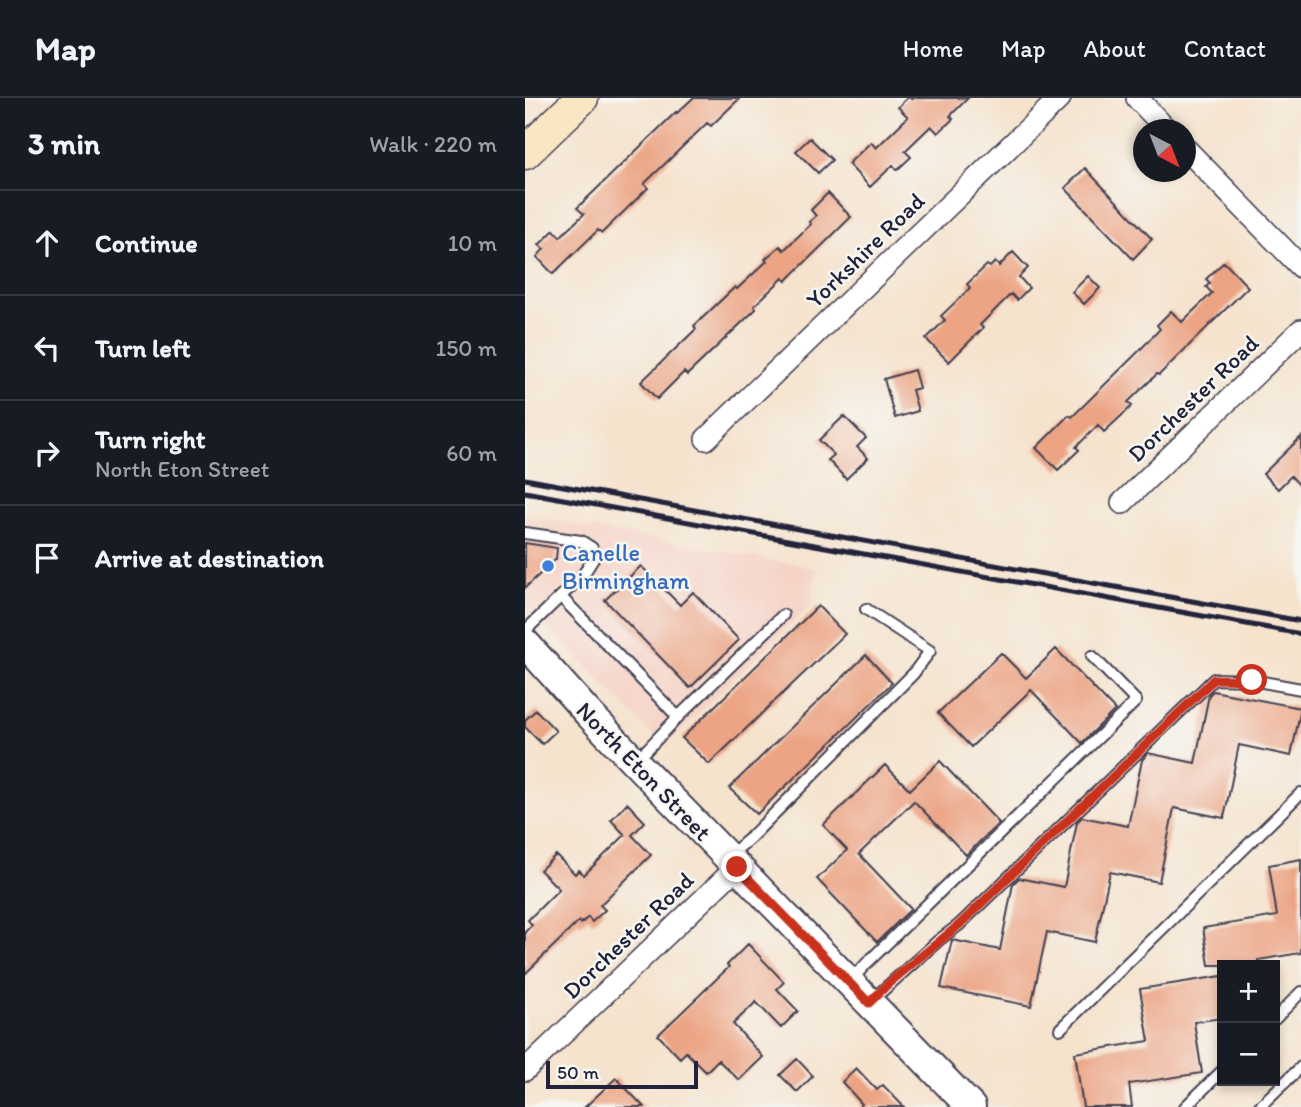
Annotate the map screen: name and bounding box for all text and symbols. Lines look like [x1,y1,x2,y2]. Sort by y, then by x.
text: Map [35,29,96,68]
text: Home [903,34,963,63]
text: Map [1001,34,1045,63]
text: About [1083,34,1146,63]
text: Contact [1184,34,1266,63]
north arrow [1133,119,1196,182]
text: 3 min [28,125,100,162]
text: Walk · 220 m [369,130,497,158]
street label: Yorkshire Road [800,186,930,314]
icon: ahead [28,224,66,262]
text: Continue [95,227,198,259]
text: 10 m [448,229,497,257]
street label: Dorchester Road [1122,328,1264,468]
icon: left [28,329,66,367]
text: Turn left [95,332,191,364]
text: 150 m [436,334,497,362]
text: Turn right [95,423,206,455]
icon: right [28,434,66,472]
text: 60 m [446,439,497,467]
text: North Eton Street [95,455,269,483]
place label: Canelle Birmingham [562,538,690,595]
icon: arrive [28,539,66,577]
text: Arrive at destination [95,542,324,574]
marker: Canelle Birmingham [540,558,556,574]
route start [1236,664,1267,695]
street label: North Eton Street [570,696,718,847]
route end [721,851,752,882]
street label: Dorchester Road [557,865,699,1005]
map controls [1217,960,1280,1086]
button: + [1217,960,1280,1023]
button: − [1217,1023,1280,1086]
scale bar [546,1058,698,1090]
text: 50 m [557,1061,599,1084]

